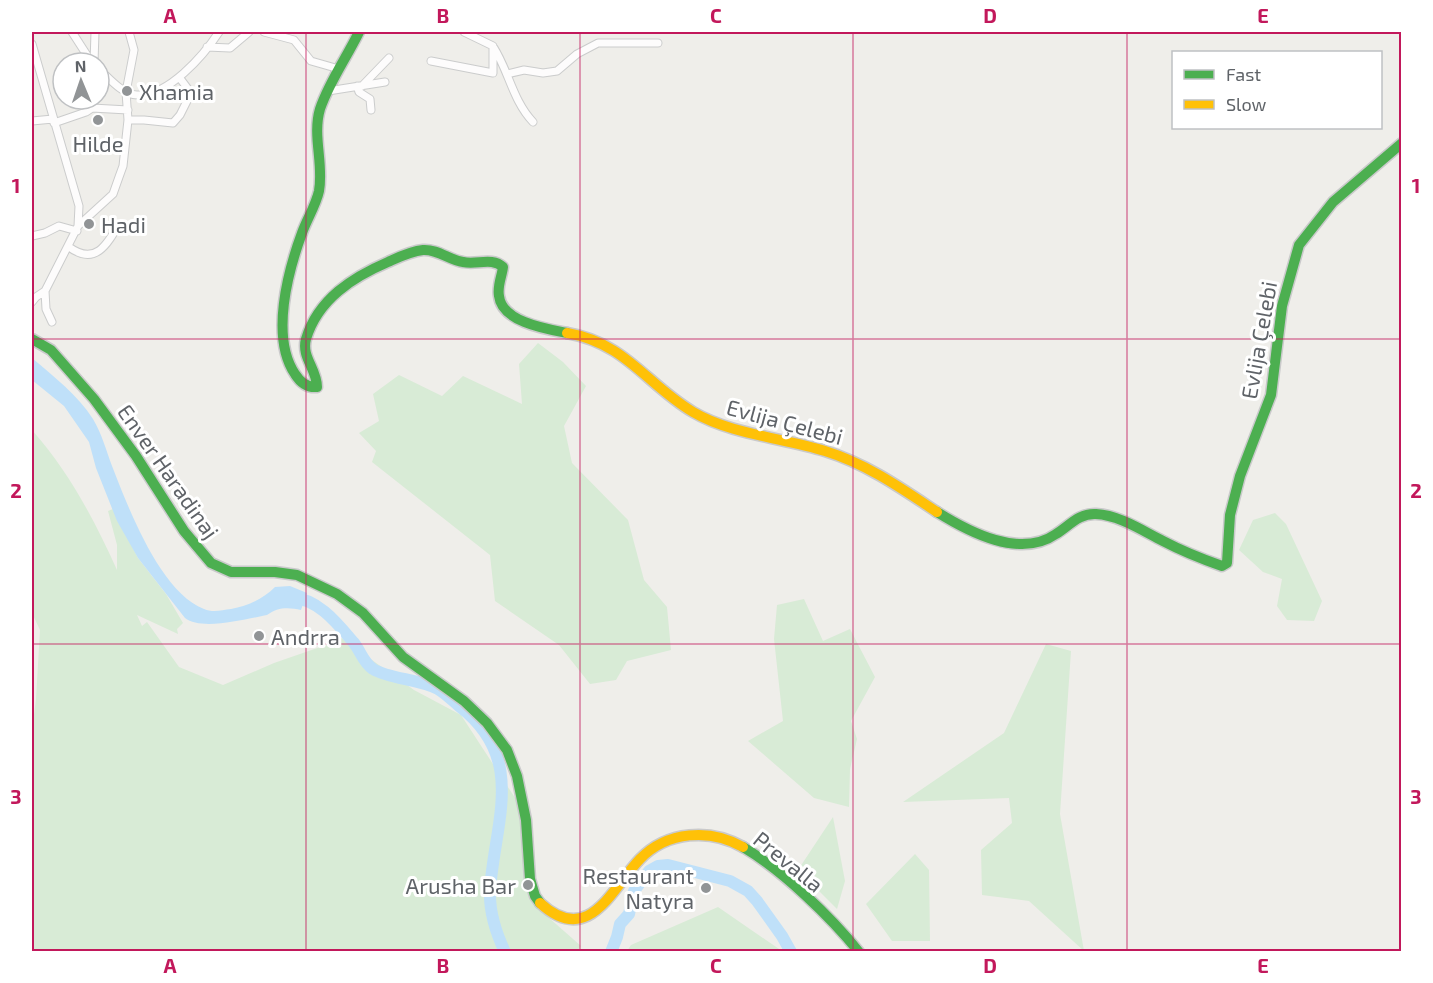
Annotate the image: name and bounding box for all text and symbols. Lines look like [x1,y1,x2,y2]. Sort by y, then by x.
text: A [163,3,177,27]
text: B [437,3,449,27]
text: C [710,3,722,27]
text: D [983,3,997,27]
text: E [1257,3,1269,27]
north arrow [51,51,111,111]
legend [1172,51,1382,129]
text: N [74,56,87,75]
text: Fast [1226,63,1261,85]
place label: Xhamia [139,78,214,104]
marker: Xhamia [120,84,134,98]
text: Slow [1226,93,1267,115]
marker: Hilde [91,113,105,127]
place label: Hilde [72,130,124,156]
text: 1 [12,173,20,197]
text: 1 [1412,173,1420,197]
place label: Hadi [101,211,146,237]
marker: Hadi [82,217,96,231]
street label: Evlija Çelebi [1235,279,1283,401]
street label: Evlija Çelebi [724,393,846,451]
street label: Enver Haradinaj [112,399,225,544]
text: 2 [10,478,22,502]
text: 2 [1410,478,1422,502]
place label: Andrra [271,623,340,649]
marker: Andrra [252,629,266,643]
text: 3 [10,784,22,808]
text: 3 [1410,784,1422,808]
street label: Prevalla [749,825,829,897]
place label: Restaurant Natyra [582,862,694,913]
place label: Arusha Bar [405,872,516,898]
marker: Arusha Bar [521,878,535,892]
marker: Restaurant Natyra [699,881,713,895]
text: A [163,953,177,977]
text: B [437,953,449,977]
text: C [710,953,722,977]
text: D [983,953,997,977]
text: E [1257,953,1269,977]

